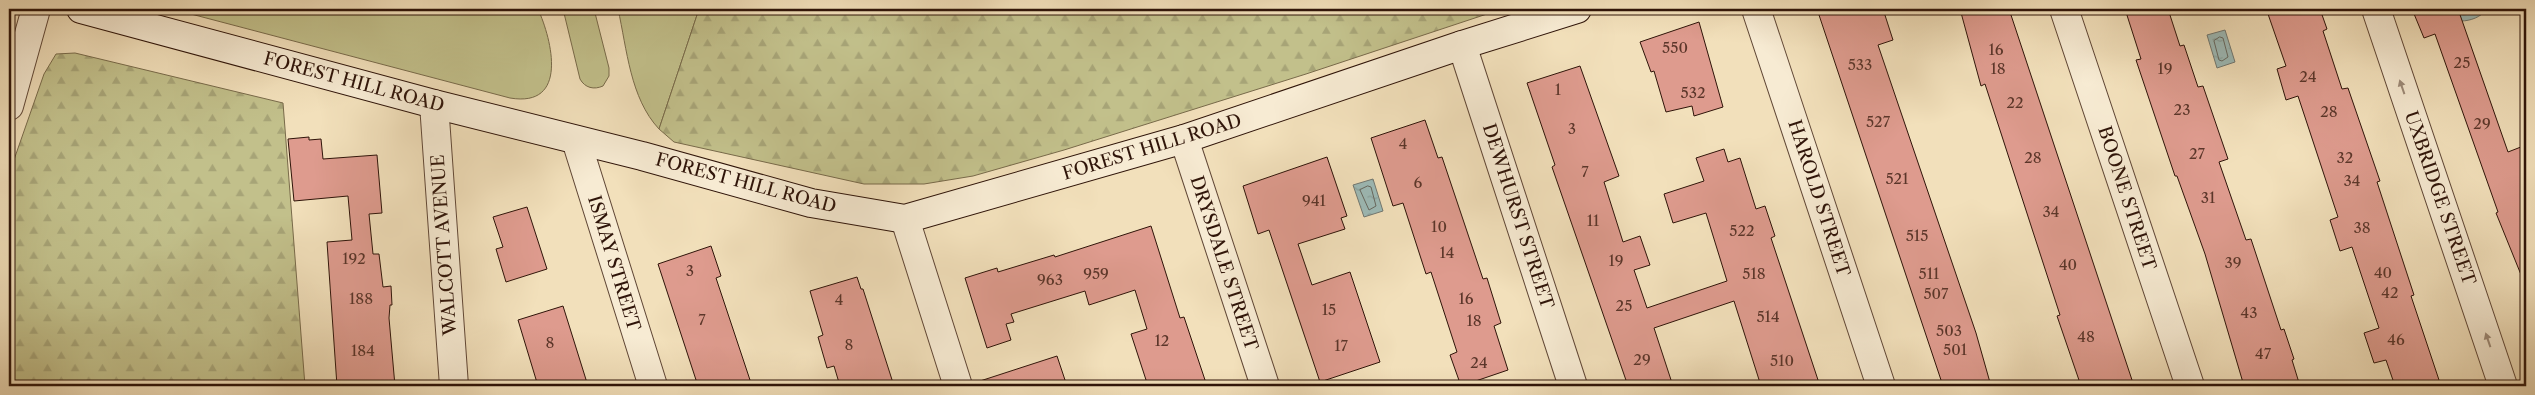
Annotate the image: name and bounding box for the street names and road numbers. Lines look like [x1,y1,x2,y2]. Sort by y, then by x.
street label: FOREST HILL ROAD [261,47,447,117]
street label: UXBRIDGE STREET [2400,108,2480,288]
street label: FOREST HILL ROAD [1060,109,1244,185]
street label: HAROLD STREET [1783,117,1855,280]
street label: DEWHURST STREET [1478,121,1558,312]
street label: BOONE STREET [2093,123,2161,273]
street label: FOREST HILL ROAD [653,148,839,218]
street label: WALCOTT AVENUE [427,154,461,337]
street label: DRYSDALE STREET [1185,173,1263,354]
street label: ISMAY STREET [583,193,645,334]

